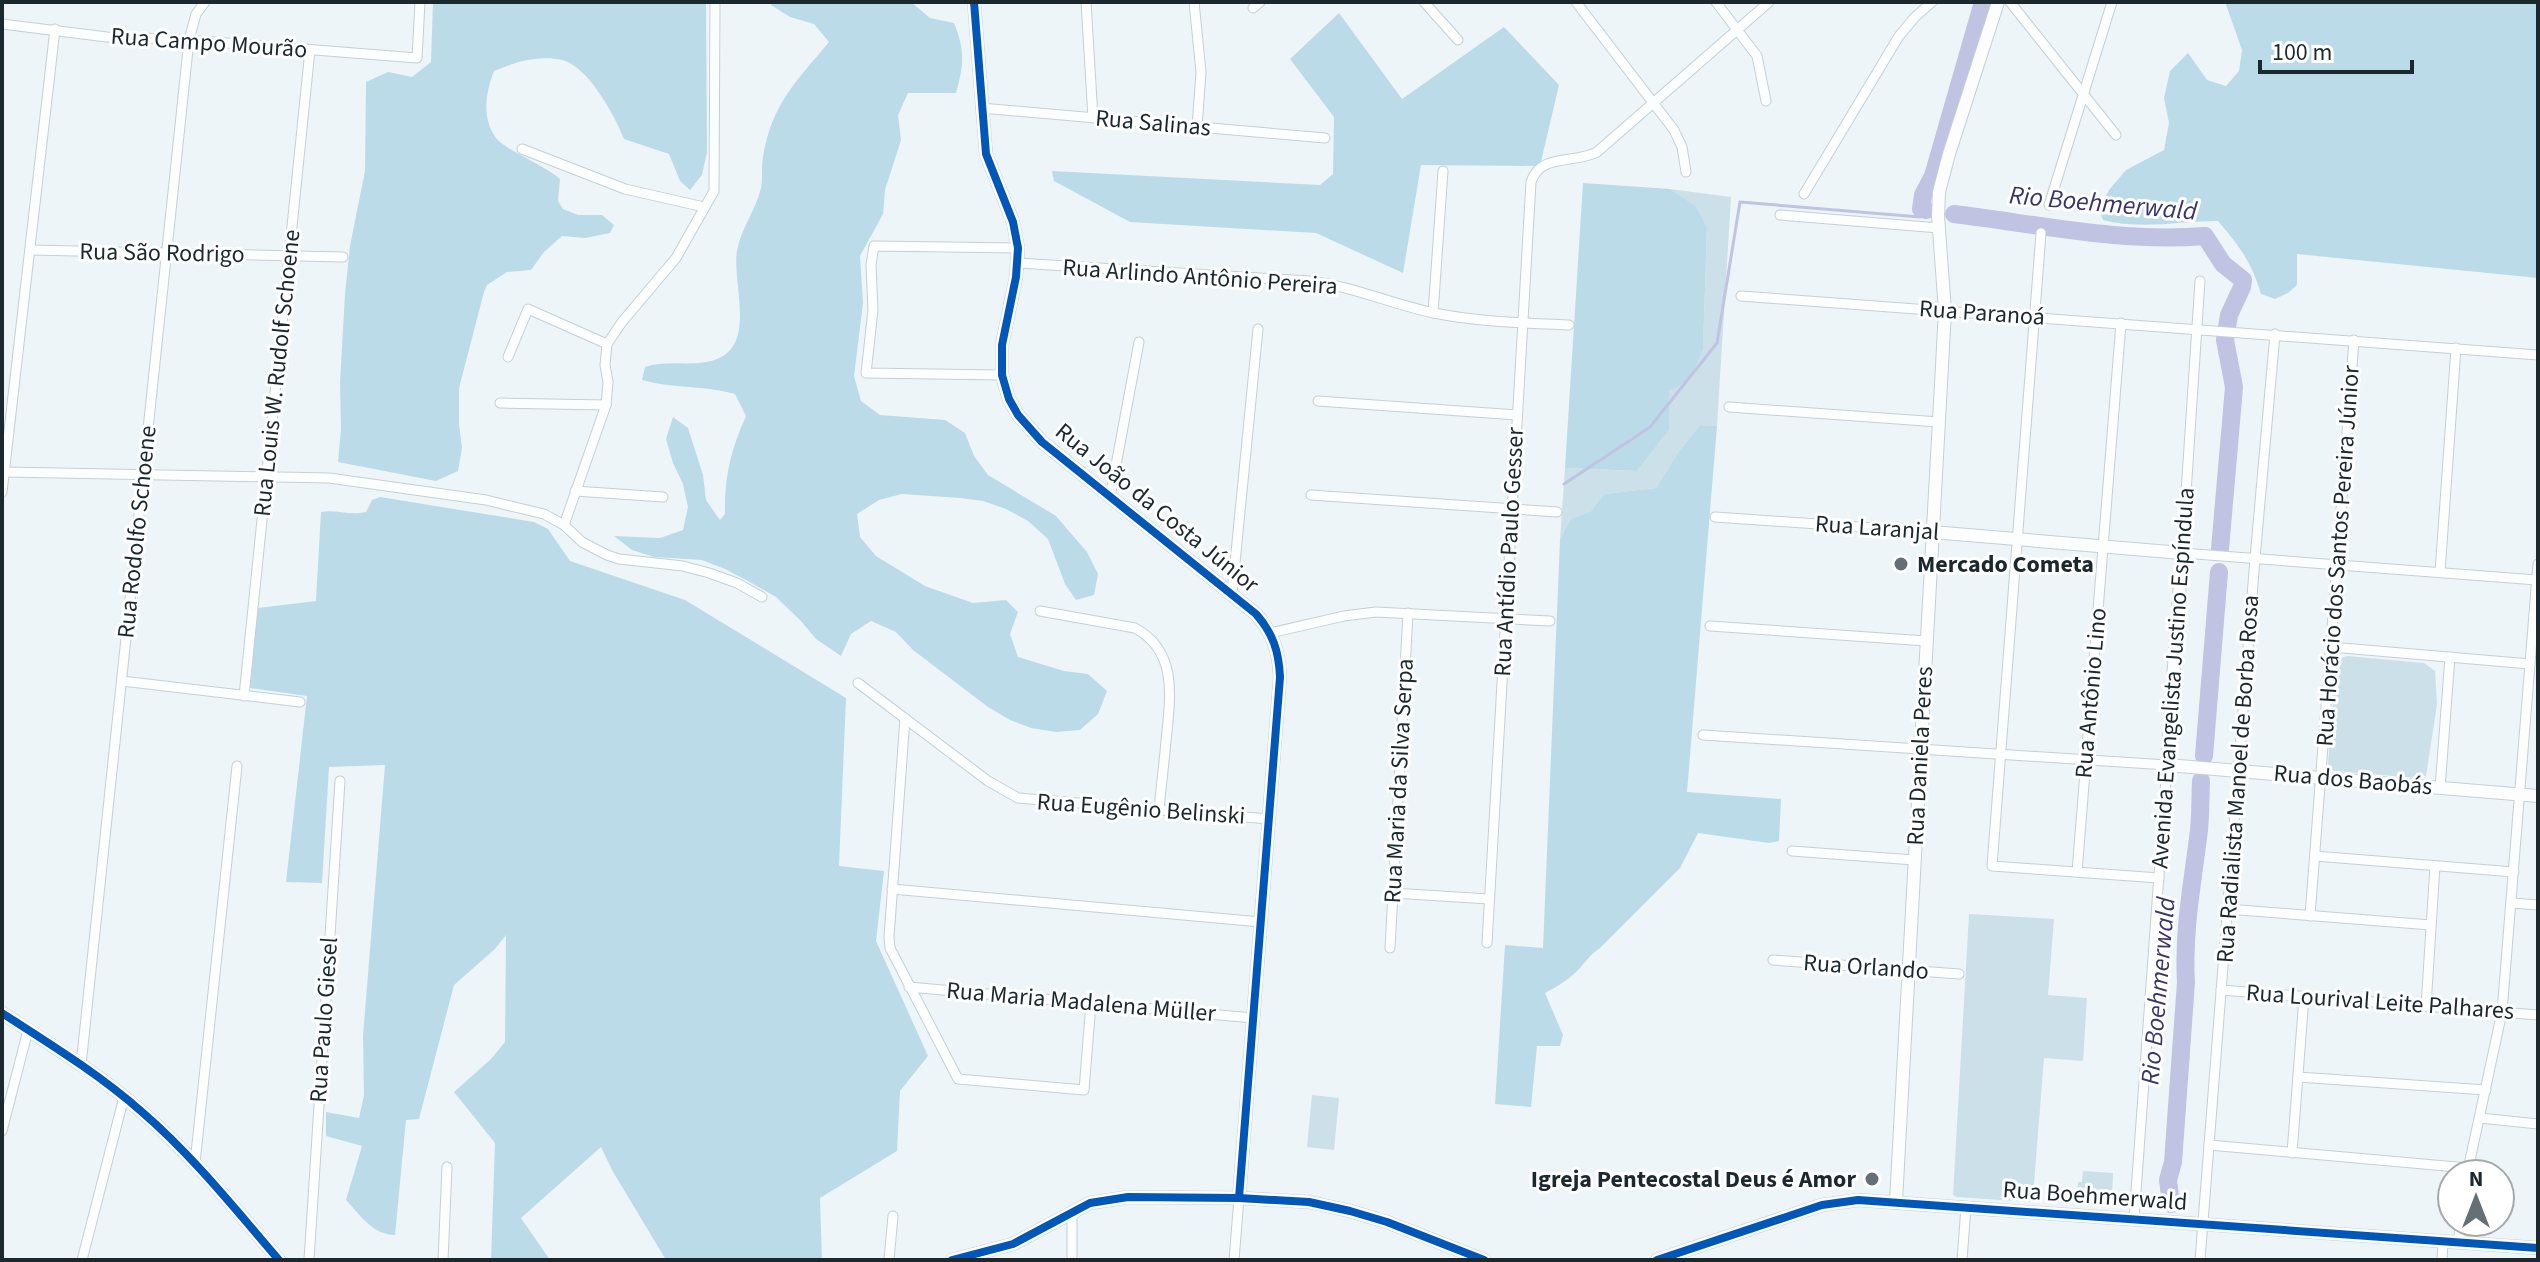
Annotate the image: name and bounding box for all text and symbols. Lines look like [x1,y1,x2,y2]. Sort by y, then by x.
street label: Rua Campo Mourão [110,19,308,67]
scale bar [2260,24,2412,74]
text: 100 m [2272,35,2332,70]
street label: Rua Salinas [1094,101,1212,145]
water label: Rio Boehmerwald [2008,176,2199,230]
street label: Rua Louis W. Rudolf Schoene [245,228,309,518]
street label: Rua São Rodrigo [79,234,245,272]
street label: Rua Arlindo Antônio Pereira [1061,250,1339,304]
street label: Rua Paranoá [1918,291,2046,335]
street label: Rua Horácio dos Santos Pereira Júnior [2307,364,2369,748]
street label: Rua João da Costa Júnior [1047,415,1267,602]
street label: Rua Rodolfo Schoene [108,424,166,640]
street label: Rua Antídio Paulo Gesser [1485,426,1533,678]
street label: Avenida Evangelista Justino Espíndula [2142,486,2204,870]
street label: Rua Laranjal [1814,506,1940,550]
place label: Mercado Cometa [1917,547,2094,582]
marker: Mercado Cometa [1892,555,1910,573]
street label: Rua Radialista Manoel de Borba Rosa [2208,594,2268,964]
street label: Rua Antônio Lino [2066,606,2116,780]
street label: Rua Maria da Silva Serpa [1375,658,1423,904]
street label: Rua Daniela Peres [1898,666,1942,846]
street label: Rua dos Baobás [2272,756,2434,804]
street label: Rua Eugênio Belinski [1036,784,1246,834]
water label: Rio Boehmerwald [2131,895,2185,1086]
street label: Rua Paulo Giesel [301,936,347,1104]
street label: Rua Orlando [1802,945,1930,989]
street label: Rua Maria Madalena Müller [945,973,1218,1031]
street label: Rua Lourival Leite Palhares [2245,975,2515,1029]
north arrow [2436,1158,2516,1238]
place label: Igreja Pentecostal Deus é Amor [1531,1162,1856,1197]
text: N [2469,1163,2483,1195]
marker: Igreja Pentecostal Deus é Amor [1863,1170,1881,1188]
street label: Rua Boehmerwald [2002,1172,2188,1220]

